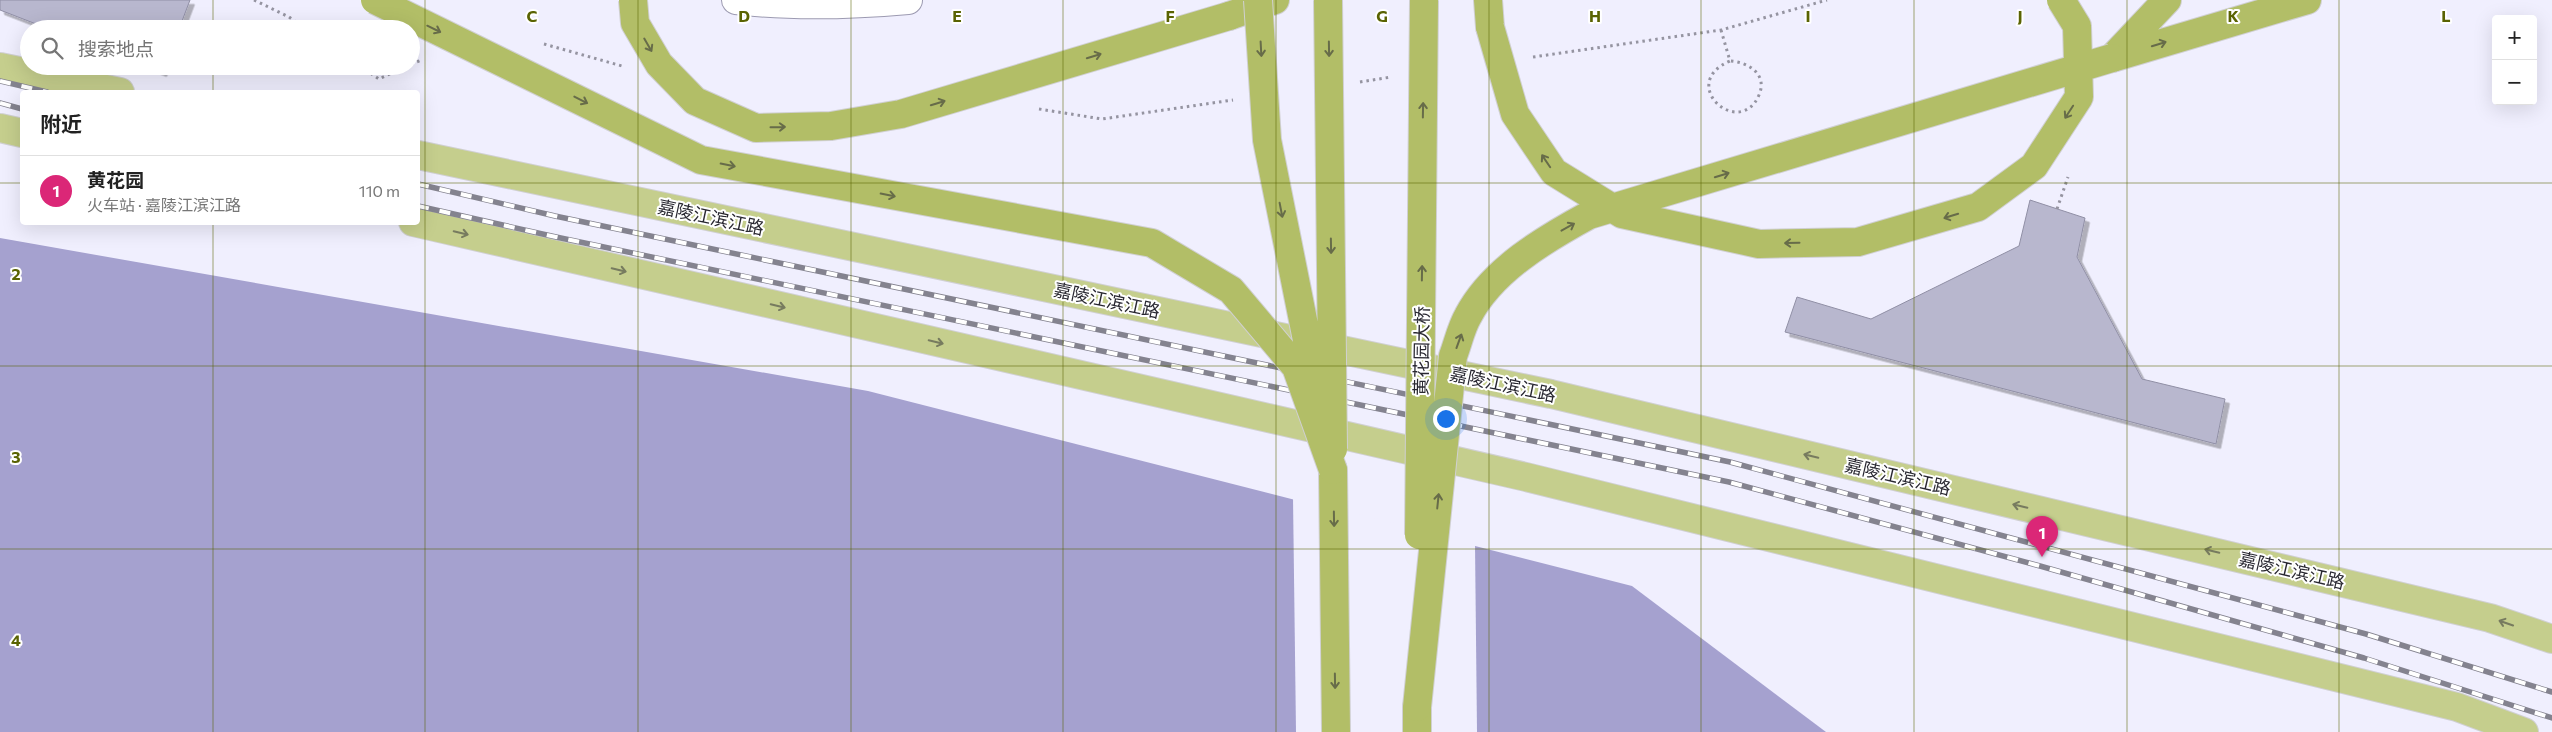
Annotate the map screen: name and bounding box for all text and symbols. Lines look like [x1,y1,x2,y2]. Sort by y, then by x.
text: C [527,6,538,25]
text: D [738,6,750,25]
text: E [952,6,962,25]
text: F [1165,6,1175,25]
text: G [1376,6,1388,25]
text: H [1589,6,1601,25]
text: I [1805,6,1811,25]
text: J [2017,6,2023,25]
text: K [2227,6,2239,25]
text: L [2441,6,2451,25]
map controls [2492,15,2537,105]
button: + [2492,15,2537,60]
search box [20,20,420,75]
one-way arrow [427,24,442,34]
icon: search [38,34,66,62]
text: 搜索地点 [78,37,154,60]
one-way arrow [643,38,653,53]
one-way arrow [2150,39,2166,49]
one-way arrow [1257,40,1266,56]
one-way arrow [1324,40,1334,56]
one-way arrow [1086,51,1102,61]
button: − [2492,60,2537,105]
one-way arrow [573,95,588,105]
one-way arrow [930,97,946,107]
one-way arrow [1418,103,1428,119]
one-way arrow [2064,104,2074,118]
text: 附近 [40,111,82,136]
one-way arrow [770,122,786,132]
one-way arrow [1541,154,1551,168]
one-way arrow [720,161,736,170]
text: 黄花园 [87,168,144,191]
one-way arrow [1714,170,1730,180]
text: 1 [52,181,60,200]
text: 110 m [359,181,400,200]
one-way arrow [880,191,896,200]
text: 火车站 · 嘉陵江滨江路 [87,195,241,214]
street label: 嘉陵江滨江路 [656,195,766,239]
one-way arrow [1276,201,1286,217]
one-way arrow [1944,212,1960,221]
one-way arrow [1561,221,1575,231]
one-way arrow [452,229,468,238]
one-way arrow [1326,238,1336,254]
one-way arrow [1784,238,1800,248]
text: 2 [11,264,21,283]
one-way arrow [1417,265,1427,282]
one-way arrow [611,266,627,275]
street label: 嘉陵江滨江路 [1052,278,1162,322]
one-way arrow [769,302,785,311]
street label: 黄花园大桥 [1409,306,1433,396]
one-way arrow [1455,333,1464,349]
one-way arrow [928,338,944,347]
street label: 嘉陵江滨江路 [1448,362,1558,406]
your location [1433,406,1459,432]
text: 3 [11,447,21,466]
one-way arrow [1804,451,1820,460]
street label: 嘉陵江滨江路 [1843,453,1953,499]
one-way arrow [1433,494,1443,510]
one-way arrow [2013,501,2029,510]
one-way arrow [1329,510,1338,526]
pin: 1 [2026,516,2058,557]
one-way arrow [2205,546,2221,555]
street label: 嘉陵江滨江路 [2237,547,2347,593]
one-way arrow [2499,618,2514,627]
text: 4 [11,630,21,649]
one-way arrow [1330,672,1340,689]

